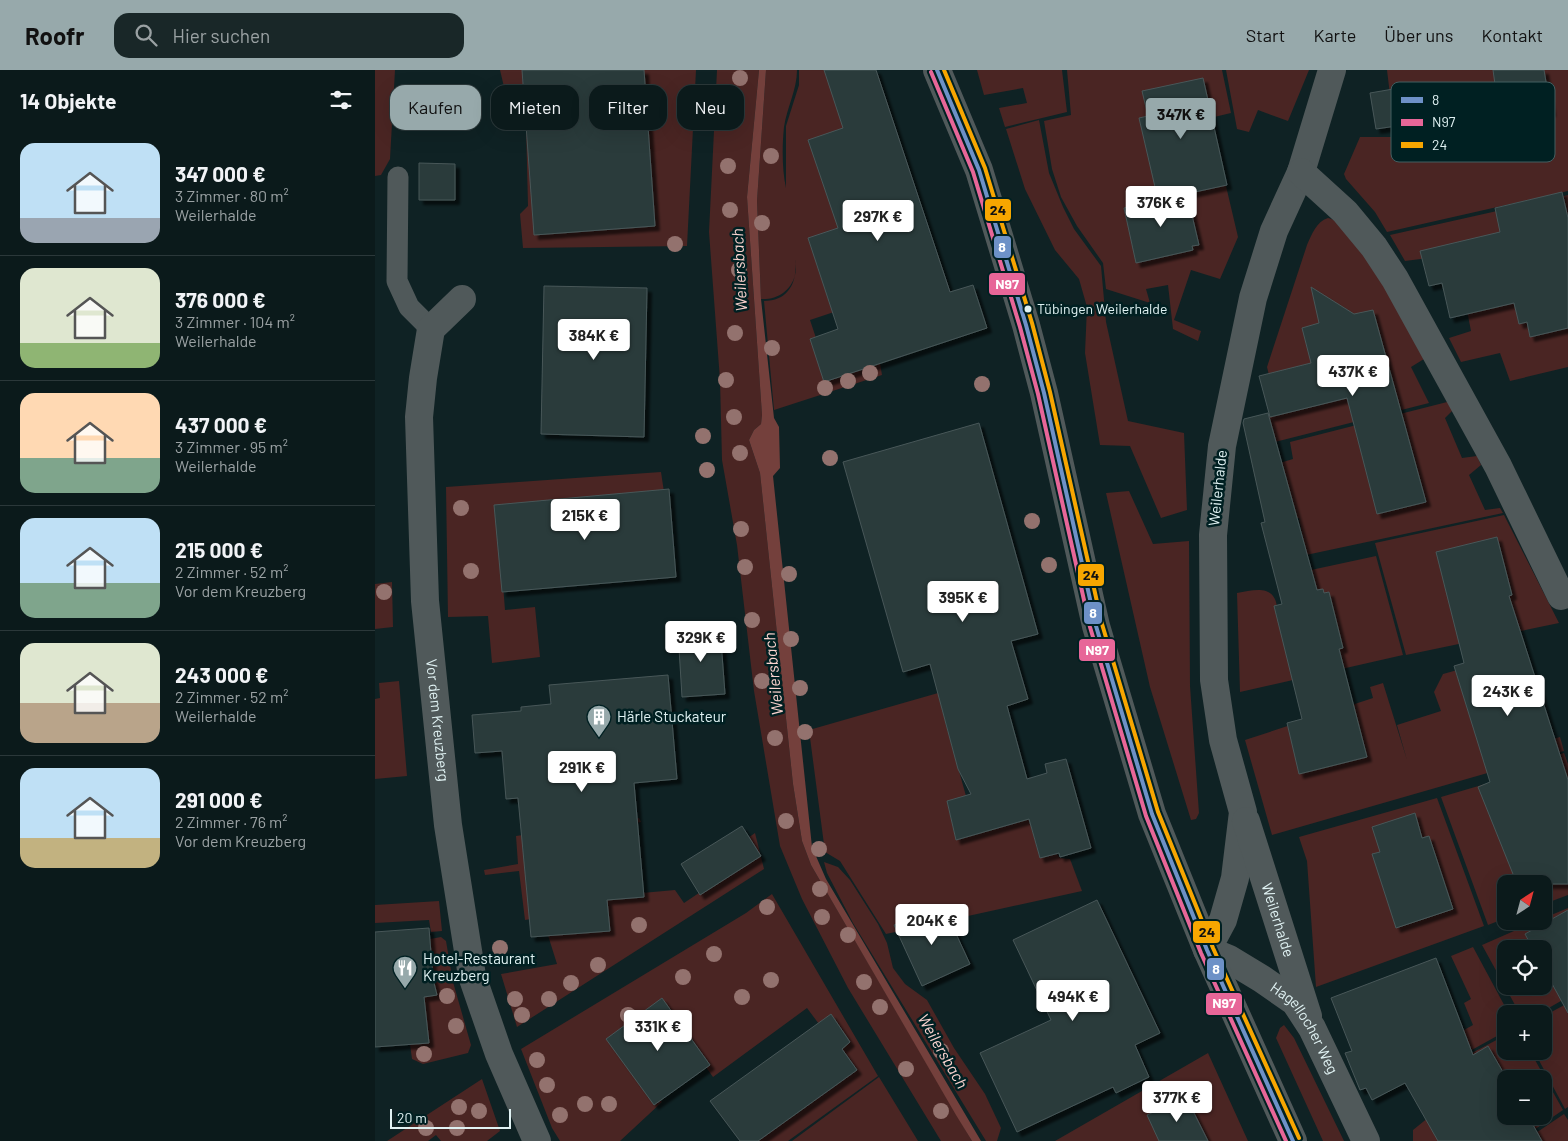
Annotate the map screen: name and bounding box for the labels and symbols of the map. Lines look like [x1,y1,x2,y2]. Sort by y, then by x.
legend [1391,82,1555,162]
text: 8 [1432,91,1439,108]
pin: 347K € [1140,98,1222,140]
text: N97 [1432,113,1456,130]
text: 24 [1432,136,1447,153]
pin: 376K € [1120,186,1202,228]
line badge: 24 [984,198,1012,222]
pin: 297K € [837,200,919,242]
text: 24 [990,201,1006,218]
water label: Weilersbach [727,228,750,312]
line badge: 8 [993,235,1012,259]
text: 8 [998,238,1006,255]
line badge: N97 [988,272,1026,296]
text: N97 [995,275,1019,292]
place label: Tübingen Weilerhalde [1037,300,1167,317]
marker: Tübingen Weilerhalde [1023,304,1033,314]
pin: 384K € [553,318,635,361]
pin: 437K € [1312,354,1394,397]
street label: Weilerhalde [1204,449,1230,527]
pin: 215K € [544,498,626,541]
line badge: 24 [1077,563,1105,587]
text: 24 [1083,566,1099,583]
pin: 395K € [922,580,1004,623]
line badge: 8 [1083,601,1103,625]
text: 8 [1089,604,1097,621]
pin: 329K € [660,620,742,663]
water label: Weilersbach [759,632,786,717]
line badge: N97 [1078,638,1116,662]
text: N97 [1085,641,1109,658]
street label: Vor dem Kreuzberg [423,658,453,782]
pin: 243K € [1467,674,1549,717]
building icon: Härle Stuckateur [586,704,612,738]
place label: Härle Stuckateur [617,707,727,725]
pin: 291K € [541,750,623,793]
north arrow [1497,875,1553,930]
street label: Weilerhalde [1258,881,1299,959]
pin: 204K € [891,904,973,946]
line badge: 24 [1192,920,1221,944]
text: 24 [1199,923,1215,940]
place label: Hotel-Restaurant Kreuzberg [423,949,536,984]
restaurant icon: Hotel-Restaurant Kreuzberg [392,955,418,989]
line badge: 8 [1206,957,1225,981]
text: 8 [1212,960,1220,977]
street label: Hagellocher Weg [1267,978,1343,1077]
pin: 494K € [1032,980,1114,1022]
line badge: N97 [1205,992,1243,1016]
text: N97 [1212,994,1236,1011]
pin: 331K € [617,1010,699,1052]
water label: Weilersbach [914,1010,973,1092]
pin: 377K € [1136,1080,1218,1123]
scale bar [390,1106,511,1129]

